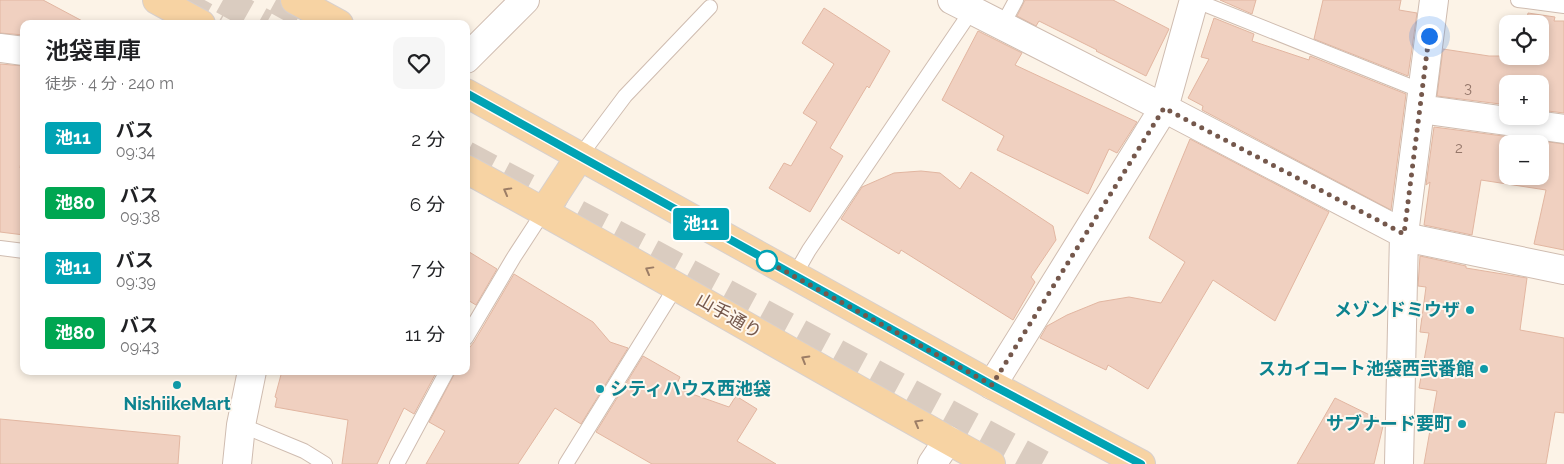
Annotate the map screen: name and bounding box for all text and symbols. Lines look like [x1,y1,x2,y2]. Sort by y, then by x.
map controls [1499,15,1549,185]
button: locate [1499,15,1549,65]
your location [1417,24,1442,49]
text: 池袋車庫 [45,36,141,65]
button: heart [393,37,445,89]
text: 徒歩 · 4 分 · 240 m [45,74,174,93]
button: + [1499,75,1549,125]
house number: 3 [1464,79,1472,97]
text: バス [116,119,154,141]
text: 池11 [55,127,91,148]
text: 2 分 [411,128,445,150]
button: − [1499,135,1549,185]
house number: 2 [1455,139,1463,157]
text: 09:34 [116,142,155,161]
text: バス [120,184,158,206]
one-way arrow [503,187,512,197]
text: 池80 [55,192,95,213]
text: 6 分 [410,193,445,215]
text: 09:38 [120,207,160,226]
line badge: 池11 [672,208,730,240]
text: 池11 [683,213,719,234]
text: バス [116,249,154,271]
unlabelled marker [756,250,778,272]
text: 池11 [55,257,91,278]
text: 7 分 [411,258,445,280]
one-way arrow [645,266,654,276]
text: 09:39 [116,272,156,291]
street label: 山手通り [693,288,766,343]
place label: メゾンドミウザ [1334,299,1460,320]
marker: メゾンドミウザ [1464,304,1476,316]
text: バス [120,314,158,336]
text: 池80 [55,322,95,343]
text: 11 分 [405,323,445,345]
text: 09:43 [120,337,159,356]
one-way arrow [801,356,810,366]
place label: スカイコート池袋西弐番館 [1258,358,1474,379]
marker: スカイコート池袋西弐番館 [1478,363,1490,375]
place label: シティハウス西池袋 [610,378,771,399]
marker: NishiikeMart [171,379,183,391]
marker: シティハウス西池袋 [594,383,606,395]
place label: NishiikeMart [123,393,231,414]
place label: サブナード要町 [1326,413,1452,434]
marker: サブナード要町 [1456,418,1468,430]
one-way arrow [914,420,923,430]

